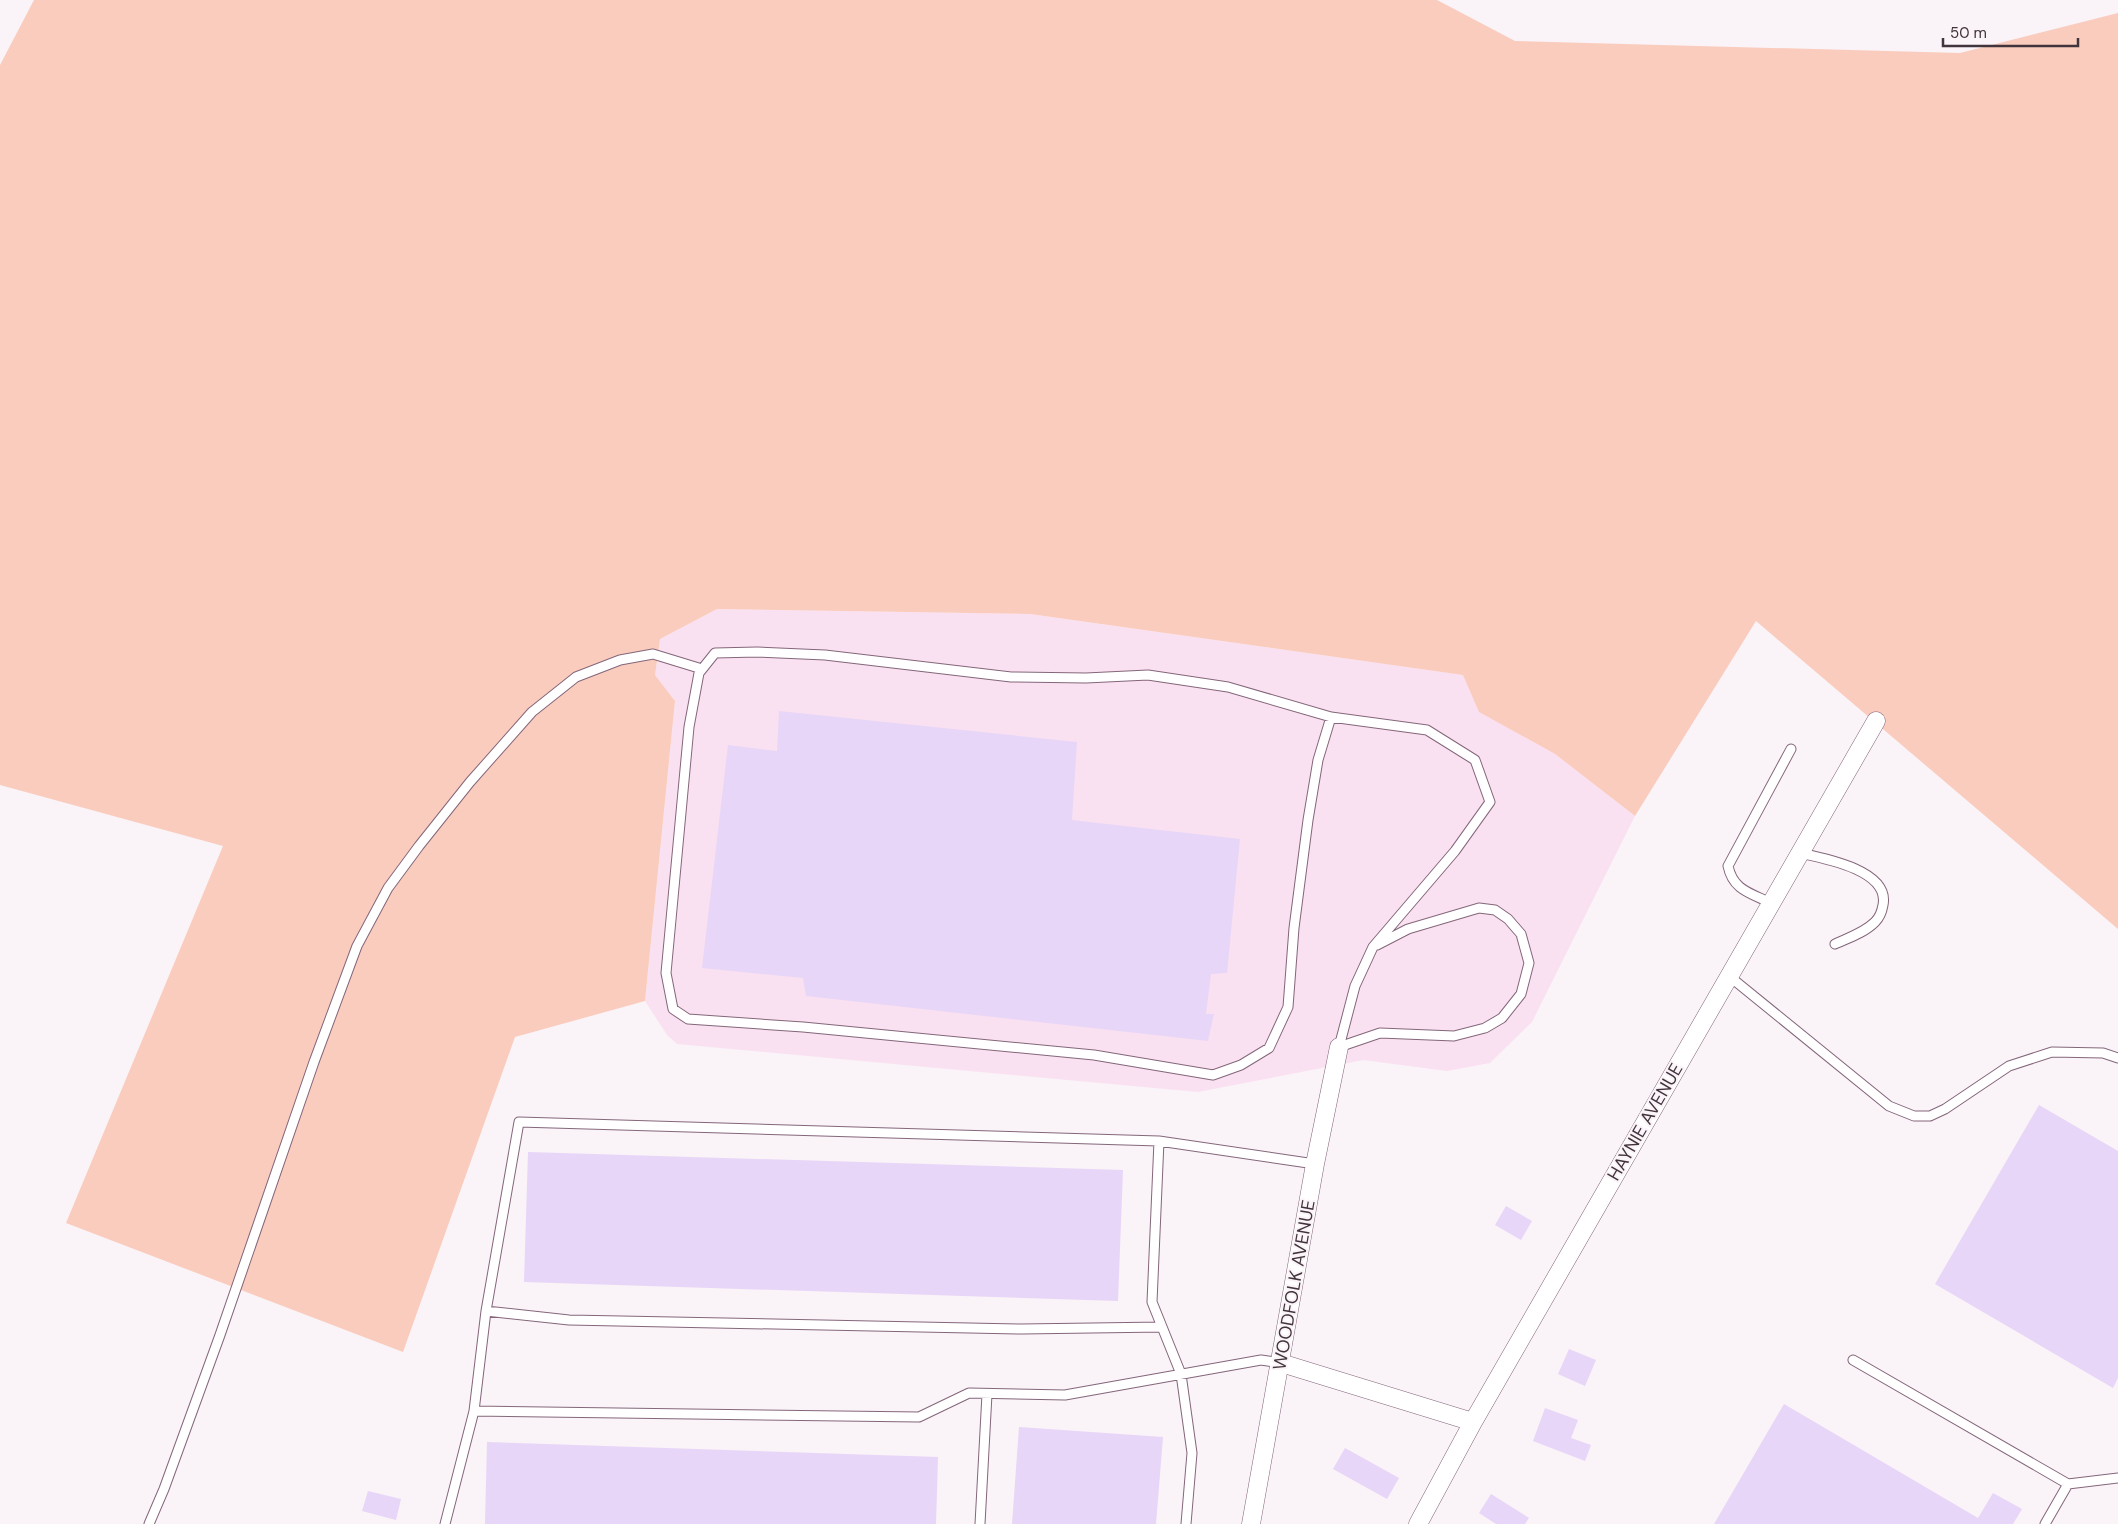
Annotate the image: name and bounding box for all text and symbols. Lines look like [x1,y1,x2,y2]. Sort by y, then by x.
scale bar [1943,15,2078,47]
text: 50 m [1950,23,1987,43]
street label: HAYNIE AVENUE [1602,1059,1688,1185]
street label: WOODFOLK AVENUE [1267,1198,1321,1372]

